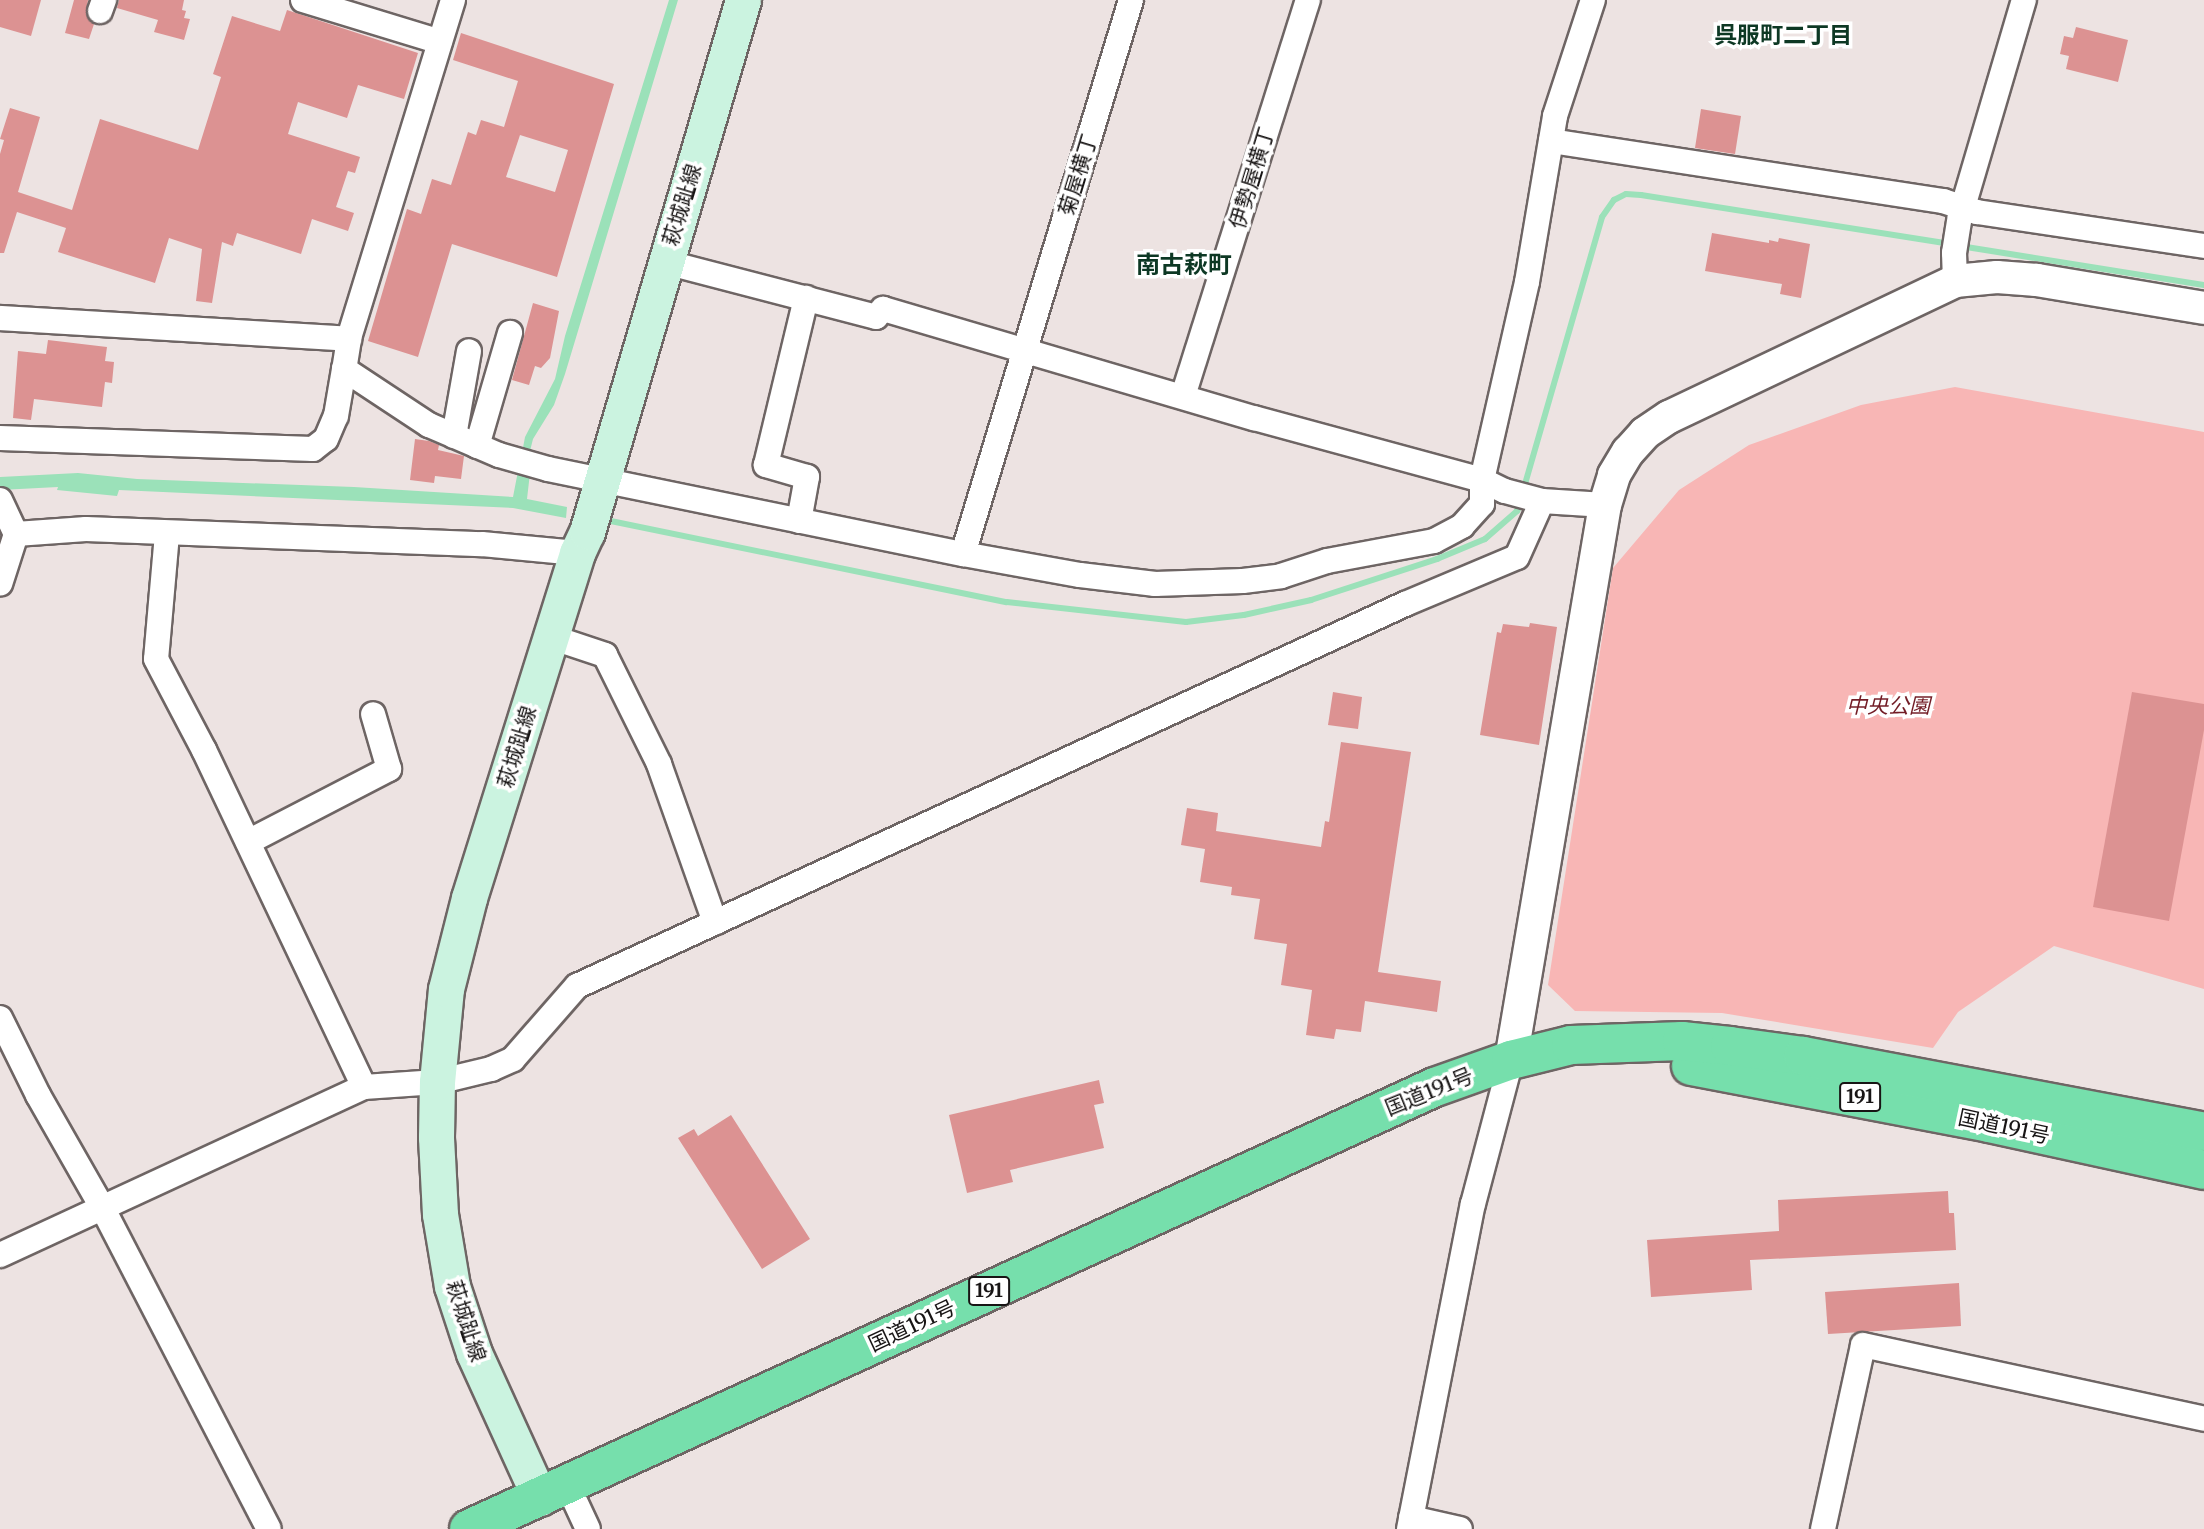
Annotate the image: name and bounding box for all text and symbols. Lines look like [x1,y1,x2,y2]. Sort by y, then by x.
district label: 呉服町二丁目 [1714,21,1852,49]
street label: 伊勢屋横丁 [1225,124,1279,232]
street label: 菊屋横丁 [1054,131,1102,219]
street label: 萩城趾線 [658,161,706,249]
district label: 南古萩町 [1136,251,1232,279]
park label: 中央公園 [1846,693,1930,719]
street label: 萩城趾線 [493,703,541,791]
street label: 国道191号 [1381,1063,1477,1121]
road number: 191 [1839,1082,1881,1112]
street label: 国道191号 [1956,1105,2052,1149]
road number: 191 [968,1275,1010,1306]
street label: 萩城趾線 [441,1277,491,1365]
street label: 国道191号 [865,1295,959,1357]

